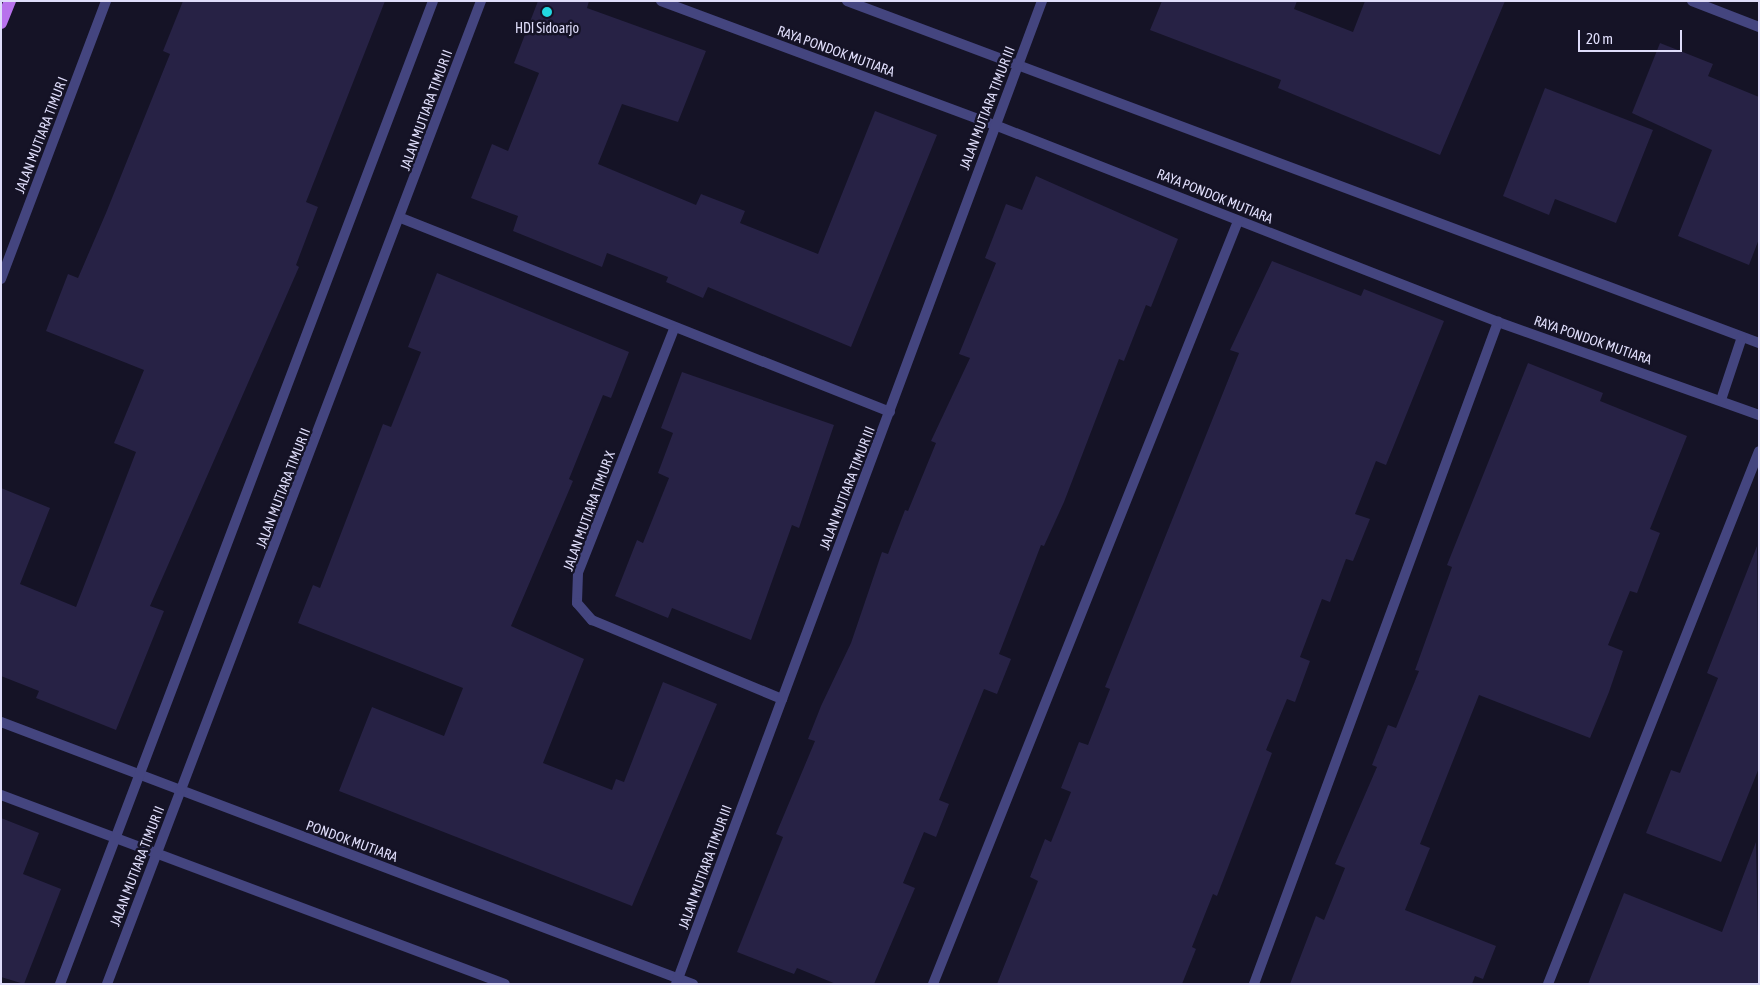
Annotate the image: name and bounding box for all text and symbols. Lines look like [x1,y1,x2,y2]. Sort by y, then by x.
marker: HDI Sidoarjo [541,6,553,18]
place label: HDI Sidoarjo [515,20,579,36]
scale bar [1580,20,1684,52]
street label: RAYA PONDOK MUTIARA [775,22,897,80]
text: 20 m [1586,30,1613,47]
street label: JALAN MUTIARA TIMUR III [956,44,1018,172]
street label: JALAN MUTIARA TIMUR II [396,47,456,173]
street label: JALAN MUTIARA TIMUR I [11,74,71,196]
street label: RAYA PONDOK MUTIARA [1155,165,1275,227]
street label: RAYA PONDOK MUTIARA [1532,312,1654,368]
street label: JALAN MUTIARA TIMUR III [816,424,878,552]
street label: JALAN MUTIARA TIMUR II [252,426,314,550]
street label: JALAN MUTIARA TIMUR X [559,449,619,573]
street label: JALAN MUTIARA TIMUR III [675,803,735,931]
street label: JALAN MUTIARA TIMUR II [106,804,168,928]
street label: PONDOK MUTIARA [304,817,400,865]

